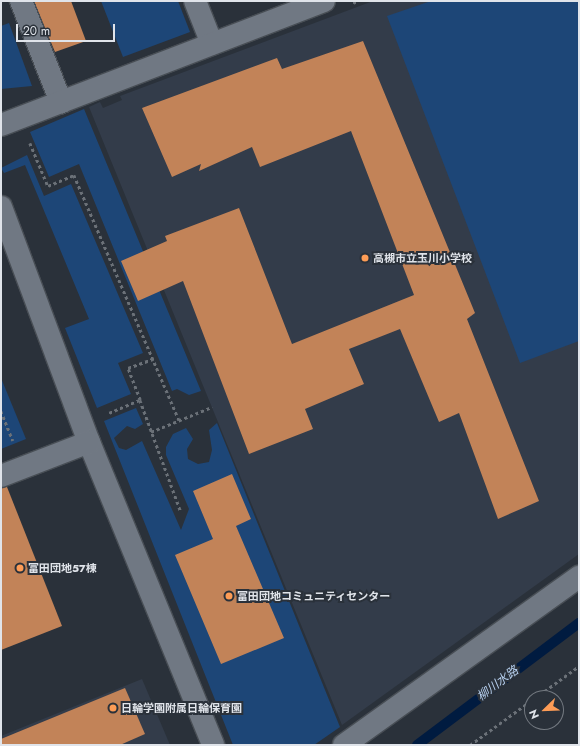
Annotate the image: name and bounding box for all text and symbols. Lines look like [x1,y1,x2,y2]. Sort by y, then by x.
scale bar [18,16,117,42]
text: 20 m [23,22,50,40]
place label: 高槻市立玉川小学校 [373,251,472,265]
marker: 高槻市立玉川小学校 [360,253,370,263]
place label: 富田団地57棟 [28,561,97,575]
marker: 富田団地57棟 [15,563,25,573]
place label: 富田団地コミュニティセンター [237,589,391,603]
marker: 富田団地コミュニティセンター [224,591,234,601]
water label: 柳川水路 [474,664,522,704]
north arrow [524,690,564,730]
place label: 日輪学園附属日輪保育園 [121,701,242,715]
marker: 日輪学園附属日輪保育園 [108,703,118,713]
text: N [525,707,543,721]

